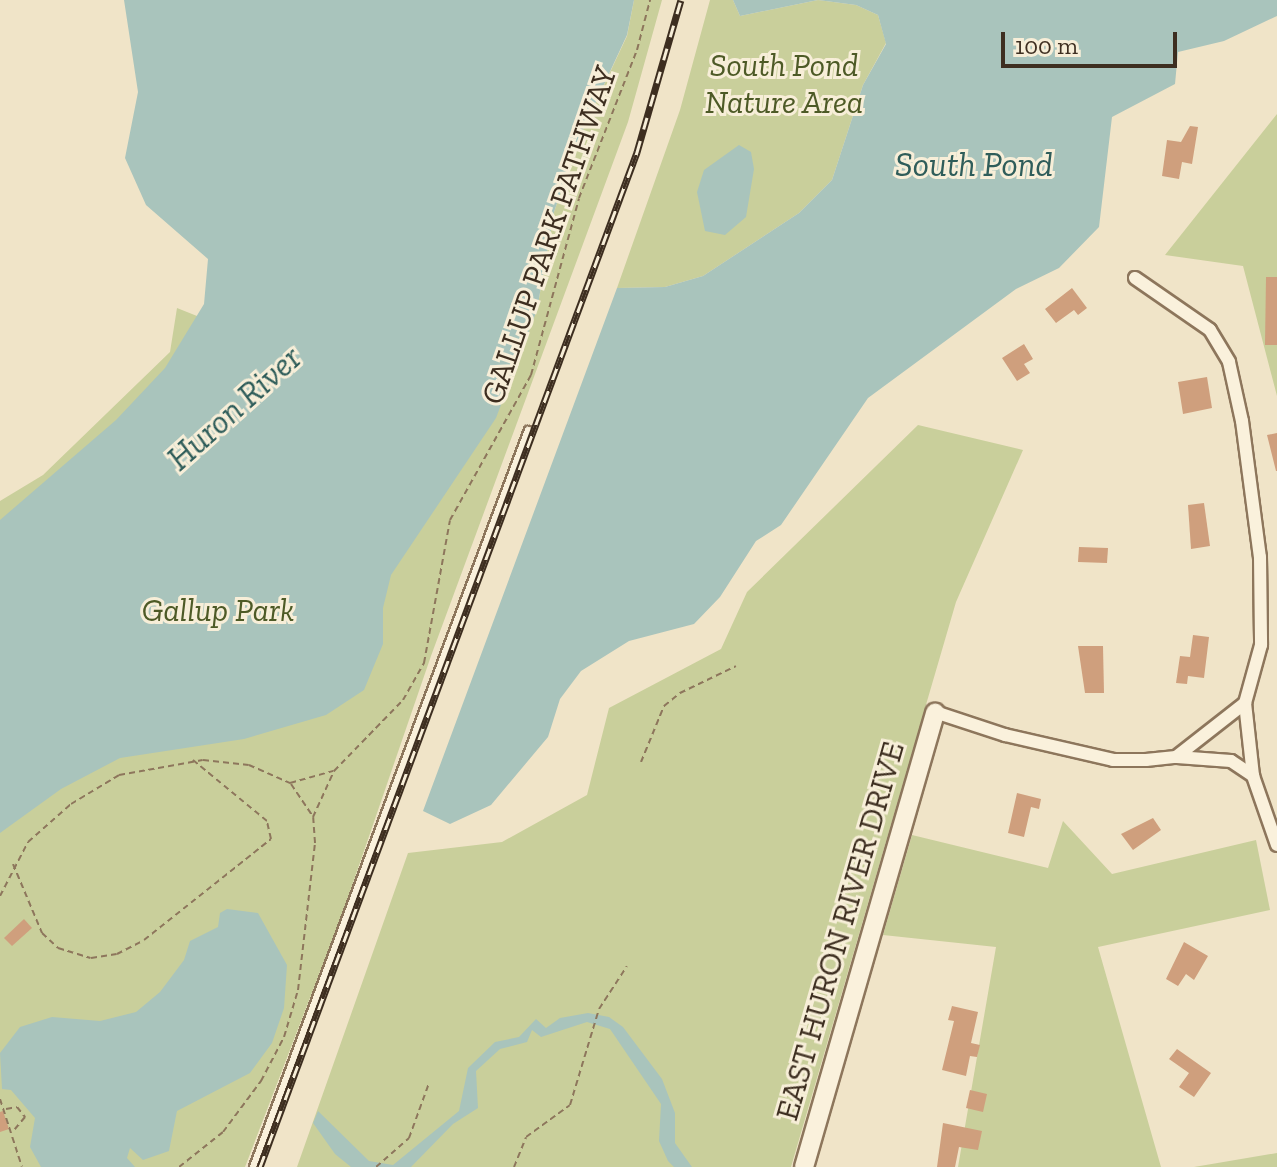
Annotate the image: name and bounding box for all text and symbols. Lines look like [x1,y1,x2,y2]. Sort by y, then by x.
scale bar [1005,16,1181,66]
text: 100 m [1015,31,1078,60]
park label: South Pond Nature Area [704,47,864,122]
street label: GALLUP PARK PATHWAY [473,60,625,410]
water label: South Pond [895,145,1053,185]
water label: Huron River [159,337,309,479]
park label: Gallup Park [142,591,294,629]
street label: EAST HURON RIVER DRIVE [767,737,913,1125]

